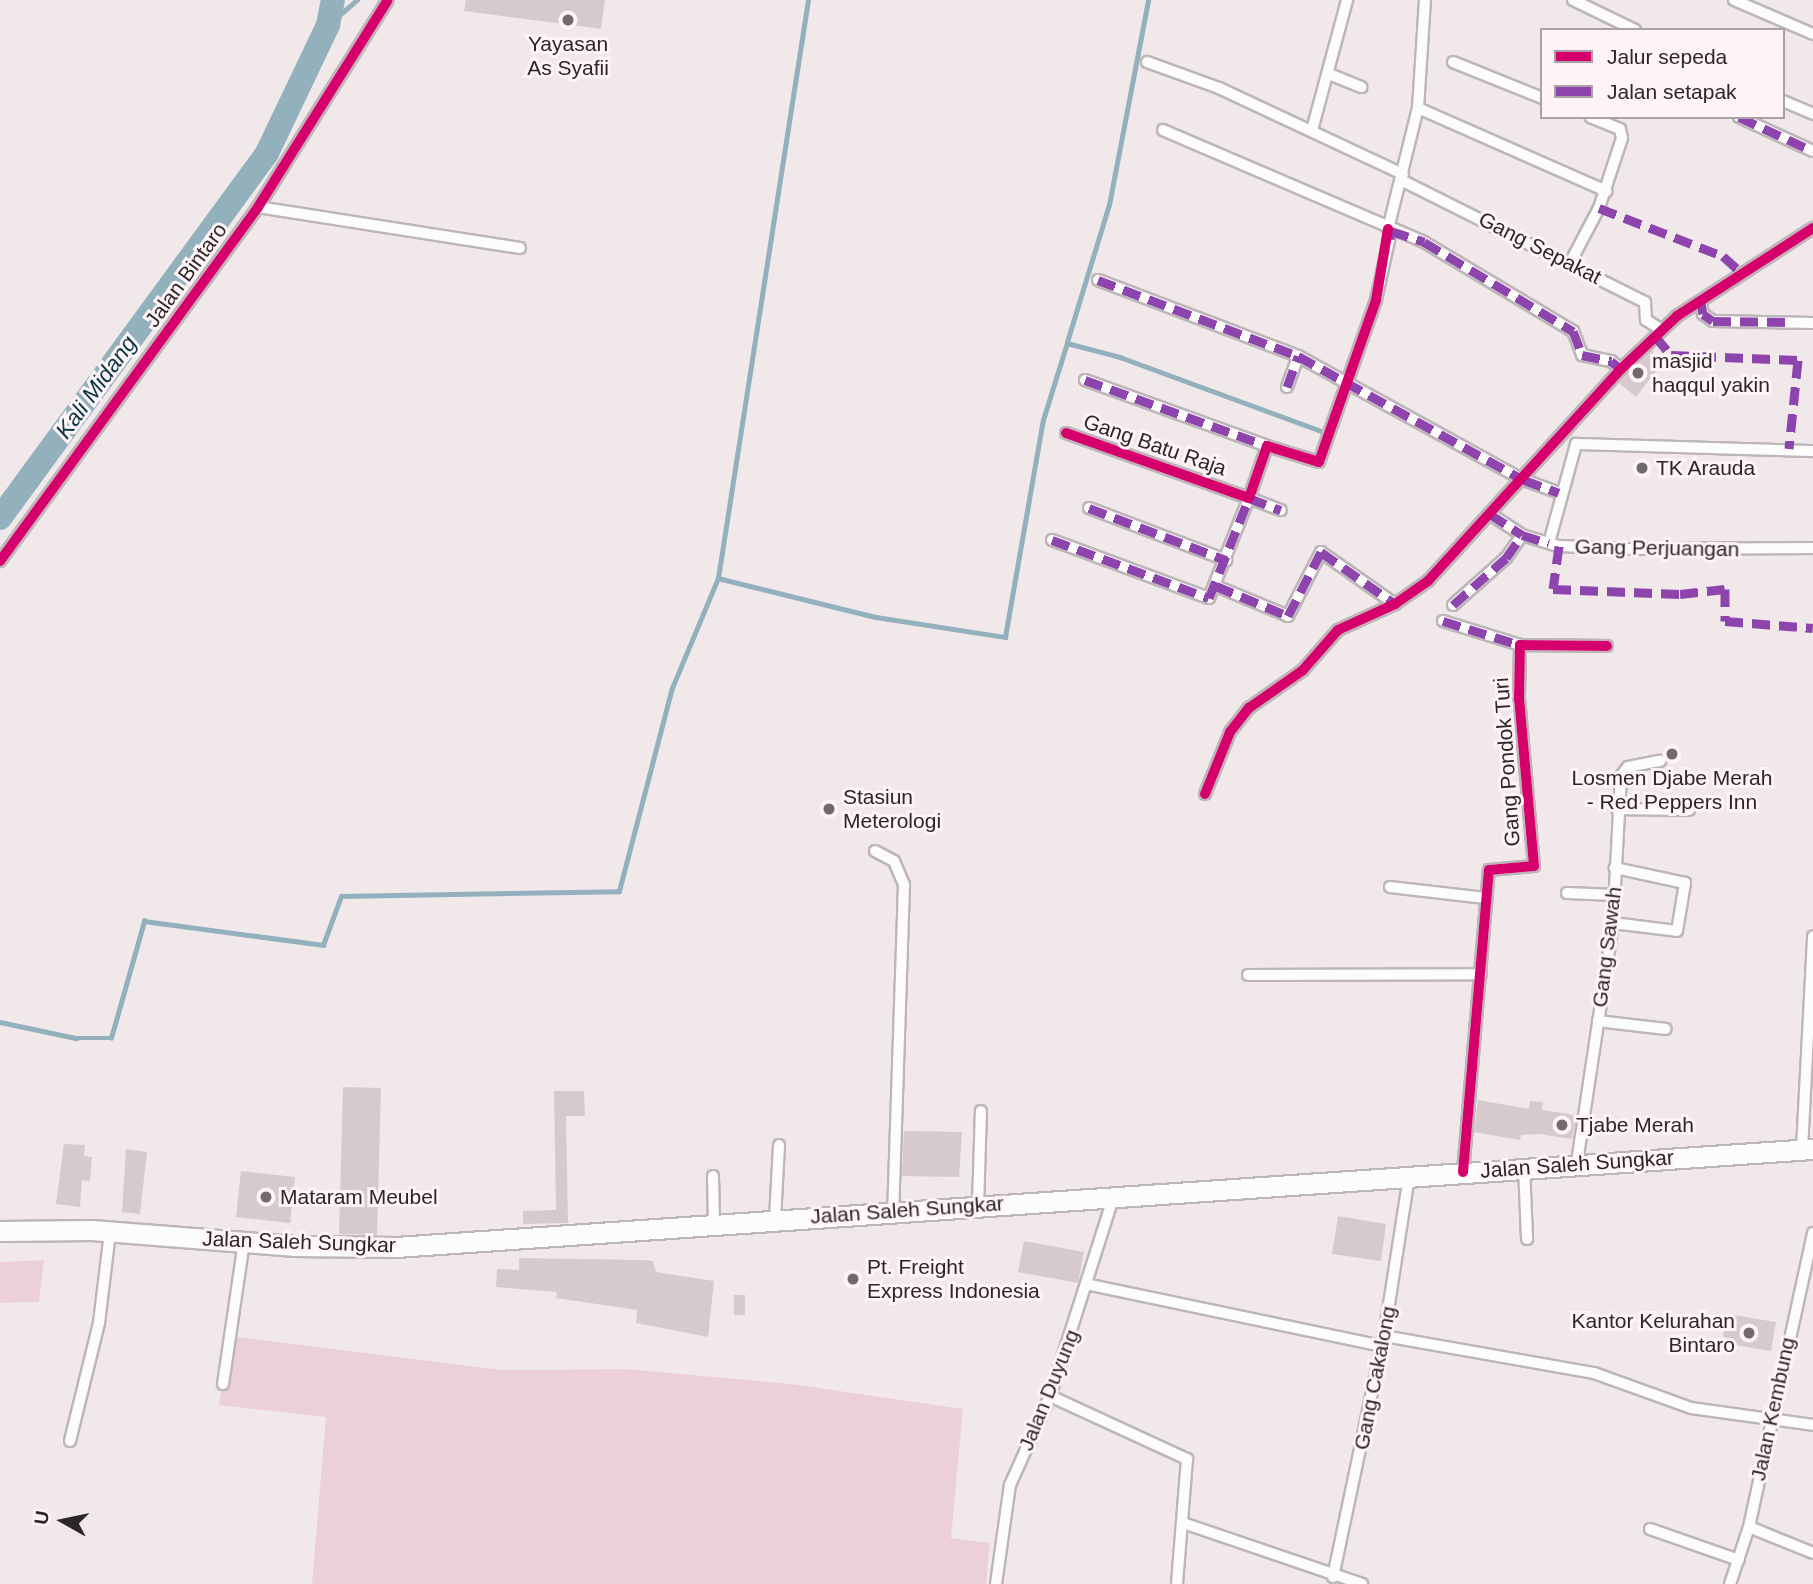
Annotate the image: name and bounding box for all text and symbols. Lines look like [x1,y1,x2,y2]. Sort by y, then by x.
marker: Yayasan As Syafii [560,12,576,28]
legend [1540,28,1785,119]
place label: Yayasan As Syafii [527,31,609,81]
text: Jalur sepeda [1607,45,1727,68]
text: Jalan setapak [1607,80,1737,103]
street label: Gang Sepakat [1474,206,1606,290]
street label: Jalan Bintaro [140,218,232,332]
water label: Kali Midang [50,330,142,444]
place label: masjid haqqul yakin [1652,348,1770,398]
marker: masjid haqqul yakin [1630,365,1646,381]
street label: Gang Batu Raja [1080,409,1230,481]
place label: TK Arauda [1656,455,1756,481]
marker: TK Arauda [1634,460,1650,476]
street label: Gang Perjuangan [1574,534,1740,562]
street label: Gang Pondok Turi [1489,677,1525,847]
marker: Losmen Djabe Merah - Red Peppers Inn [1664,746,1680,762]
place label: Losmen Djabe Merah - Red Peppers Inn [1572,765,1772,815]
place label: Stasiun Meterologi [843,784,941,834]
marker: Stasiun Meterologi [821,801,837,817]
street label: Gang Sawah [1587,885,1627,1009]
place label: Tjabe Merah [1576,1112,1694,1138]
marker: Tjabe Merah [1554,1117,1570,1133]
street label: Jalan Saleh Sungkar [1479,1145,1675,1183]
place label: Mataram Meubel [280,1184,438,1210]
marker: Mataram Meubel [258,1189,274,1205]
street label: Jalan Saleh Sungkar [809,1191,1005,1229]
street label: Jalan Saleh Sungkar [202,1226,396,1258]
place label: Pt. Freight Express Indonesia [867,1254,1040,1304]
marker: Pt. Freight Express Indonesia [845,1271,861,1287]
street label: Gang Cakalong [1349,1304,1401,1452]
place label: Kantor Kelurahan Bintaro [1572,1308,1735,1358]
marker: Kantor Kelurahan Bintaro [1741,1325,1757,1341]
street label: Jalan Duyung [1013,1326,1085,1454]
street label: Jalan Kembung [1746,1335,1800,1483]
north arrow [28,1486,98,1556]
text: U [30,1509,53,1526]

